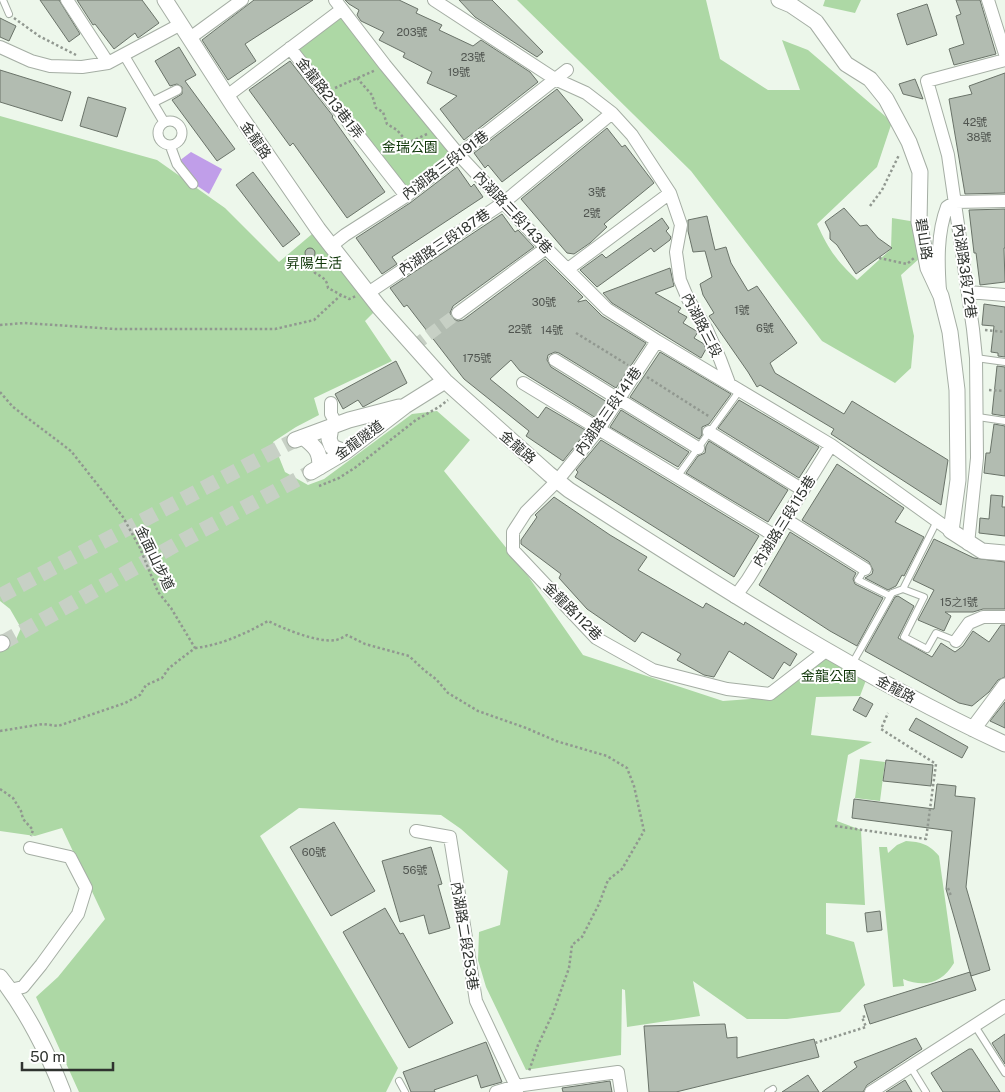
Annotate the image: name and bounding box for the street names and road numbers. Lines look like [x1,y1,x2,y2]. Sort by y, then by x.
street label: 金龍路213巷1弄 [293,54,367,142]
street label: 金龍路 [238,118,274,162]
street label: 內湖路三段191巷 [399,127,491,203]
street label: 內湖路三段143巷 [471,167,555,257]
street label: 內湖路三段187巷 [395,205,493,279]
street label: 碧山路 [913,217,935,261]
street label: 內湖路3段72巷 [950,223,980,319]
street label: 內湖路三段 [679,290,725,360]
street label: 內湖路三段141巷 [572,364,644,458]
street label: 金龍隧道 [332,417,386,463]
street label: 金龍路 [497,427,539,467]
street label: 內湖路三段115巷 [750,473,818,569]
street label: 金面山步道 [132,523,178,593]
street label: 金龍路112巷 [541,579,605,643]
street label: 金龍路 [874,672,918,706]
street label: 內湖路二段253巷 [448,880,482,992]

